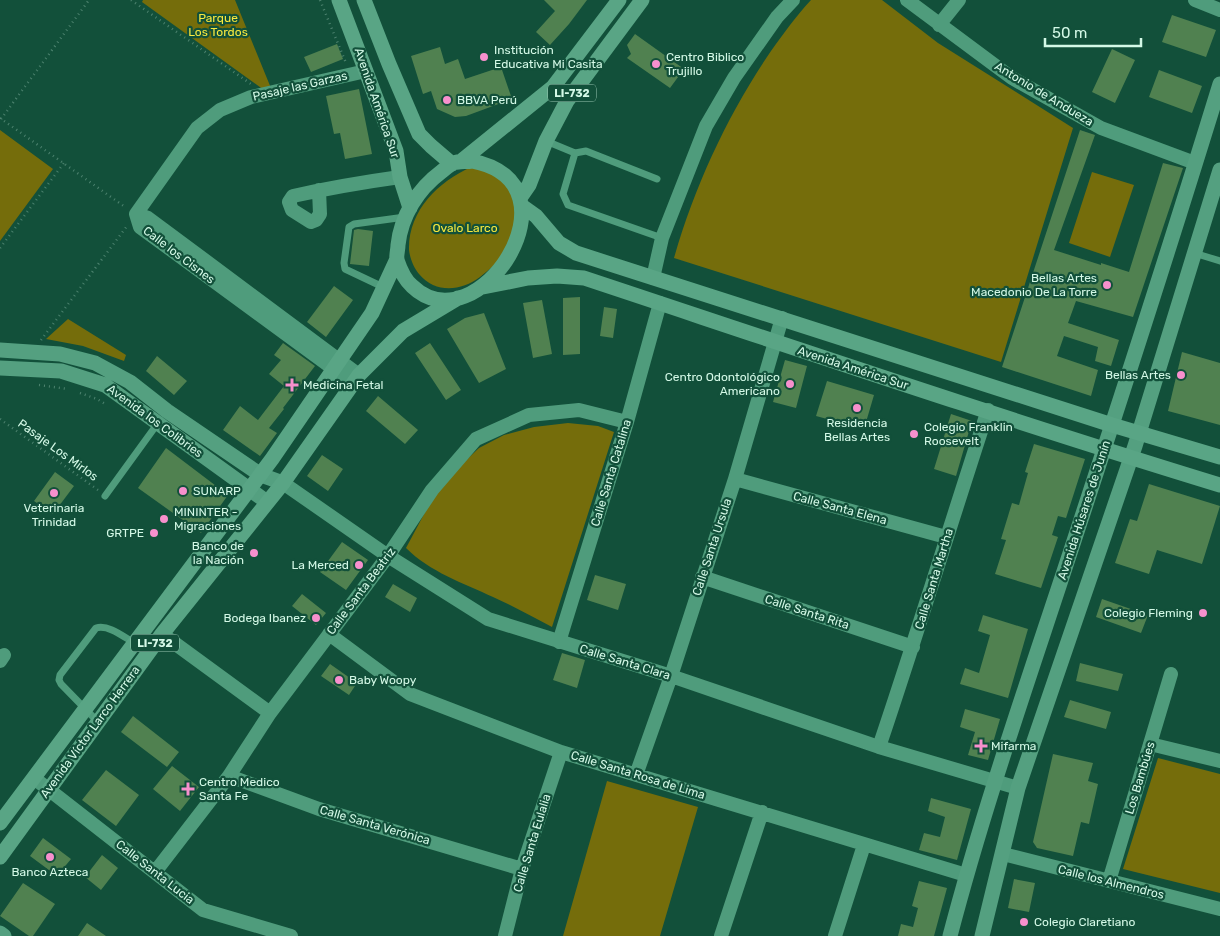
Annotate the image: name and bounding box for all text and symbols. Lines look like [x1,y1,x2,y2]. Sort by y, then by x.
park label: Parque Los Tordos [188,11,248,39]
scale bar [1045,15,1141,47]
text: 50 m [1052,24,1087,42]
place label: Institución Educativa Mi Casita [494,43,603,71]
street label: Avenida América Sur [352,46,403,160]
place label: Centro Biblico Trujillo [666,50,744,78]
marker: Institución Educativa Mi Casita [478,51,490,63]
marker: Centro Biblico Trujillo [650,58,662,70]
street label: Antonio de Andueza [992,59,1096,129]
street label: Pasaje las Garzas [251,68,349,104]
road number: LI-732 [548,85,596,102]
place label: BBVA Perú [457,93,517,107]
marker: BBVA Perú [441,94,453,106]
park label: Ovalo Larco [432,221,498,235]
street label: Calle los Cisnes [140,223,218,287]
place label: Bellas Artes Macedonio De La Torre [971,271,1097,299]
marker: Bellas Artes Macedonio De La Torre [1101,279,1113,291]
street label: Avenida América Sur [796,343,911,393]
place label: Bellas Artes [1105,368,1171,382]
marker: Bellas Artes [1175,369,1187,381]
place label: Centro Odontológico Americano [665,370,780,398]
marker: Medicina Fetal [285,378,299,392]
place label: Medicina Fetal [303,378,384,392]
marker: Centro Odontológico Americano [784,378,796,390]
street label: Avenida los Colibries [104,382,206,460]
marker: Residencia Bellas Artes [851,402,863,414]
street label: Pasaje Los Mirlos [15,416,101,484]
place label: Residencia Bellas Artes [824,416,890,444]
street label: Calle Santa Catalina [588,418,634,528]
place label: Colegio Franklin Roosevelt [924,420,1013,448]
marker: Colegio Franklin Roosevelt [908,428,920,440]
street label: Avenida Húsares de Junín [1055,439,1113,581]
place label: SUNARP [193,484,241,498]
marker: SUNARP [177,485,189,497]
marker: Veterinaria Trinidad [48,487,60,499]
street label: Calle Santa Elena [792,489,888,527]
street label: Calle Santa Ursula [690,497,734,597]
place label: Veterinaria Trinidad [24,501,84,529]
place label: MININTER - Migraciones [174,505,241,533]
marker: MININTER - Migraciones [158,513,170,525]
place label: GRTPE [106,526,144,540]
marker: GRTPE [148,527,160,539]
street label: Calle Santa Martha [912,527,956,631]
place label: Banco de la Nación [192,539,244,567]
street label: Calle Santa Beatriz [324,545,398,637]
marker: Banco de la Nación [248,547,260,559]
place label: La Merced [292,558,349,572]
marker: La Merced [353,559,365,571]
street label: Calle Santa Rita [763,592,851,632]
place label: Colegio Fleming [1104,606,1193,620]
marker: Colegio Fleming [1197,607,1209,619]
place label: Bodega Ibanez [223,611,306,625]
marker: Bodega Ibanez [310,612,322,624]
road number: LI-732 [131,634,179,651]
street label: Calle Santa Clara [578,642,672,682]
street label: Avenida Víctor Larco Herrera [37,663,143,801]
place label: Baby Woopy [349,673,417,687]
marker: Baby Woopy [333,674,345,686]
place label: Mifarma [991,739,1036,753]
marker: Mifarma [975,740,987,752]
street label: Los Bambúes [1122,740,1158,816]
street label: Calle Santa Rosa de Lima [569,748,707,802]
place label: Centro Medico Santa Fe [199,775,280,803]
marker: Centro Medico Santa Fe [181,782,195,796]
street label: Calle Santa Eulalia [510,792,554,894]
street label: Calle Santa Verónica [318,803,432,847]
street label: Calle Santa Lucia [113,837,197,907]
marker: Banco Azteca [44,851,56,863]
street label: Calle los Almendros [1056,862,1166,902]
place label: Banco Azteca [12,865,88,879]
place label: Colegio Claretiano [1034,915,1136,929]
marker: Colegio Claretiano [1018,916,1030,928]

